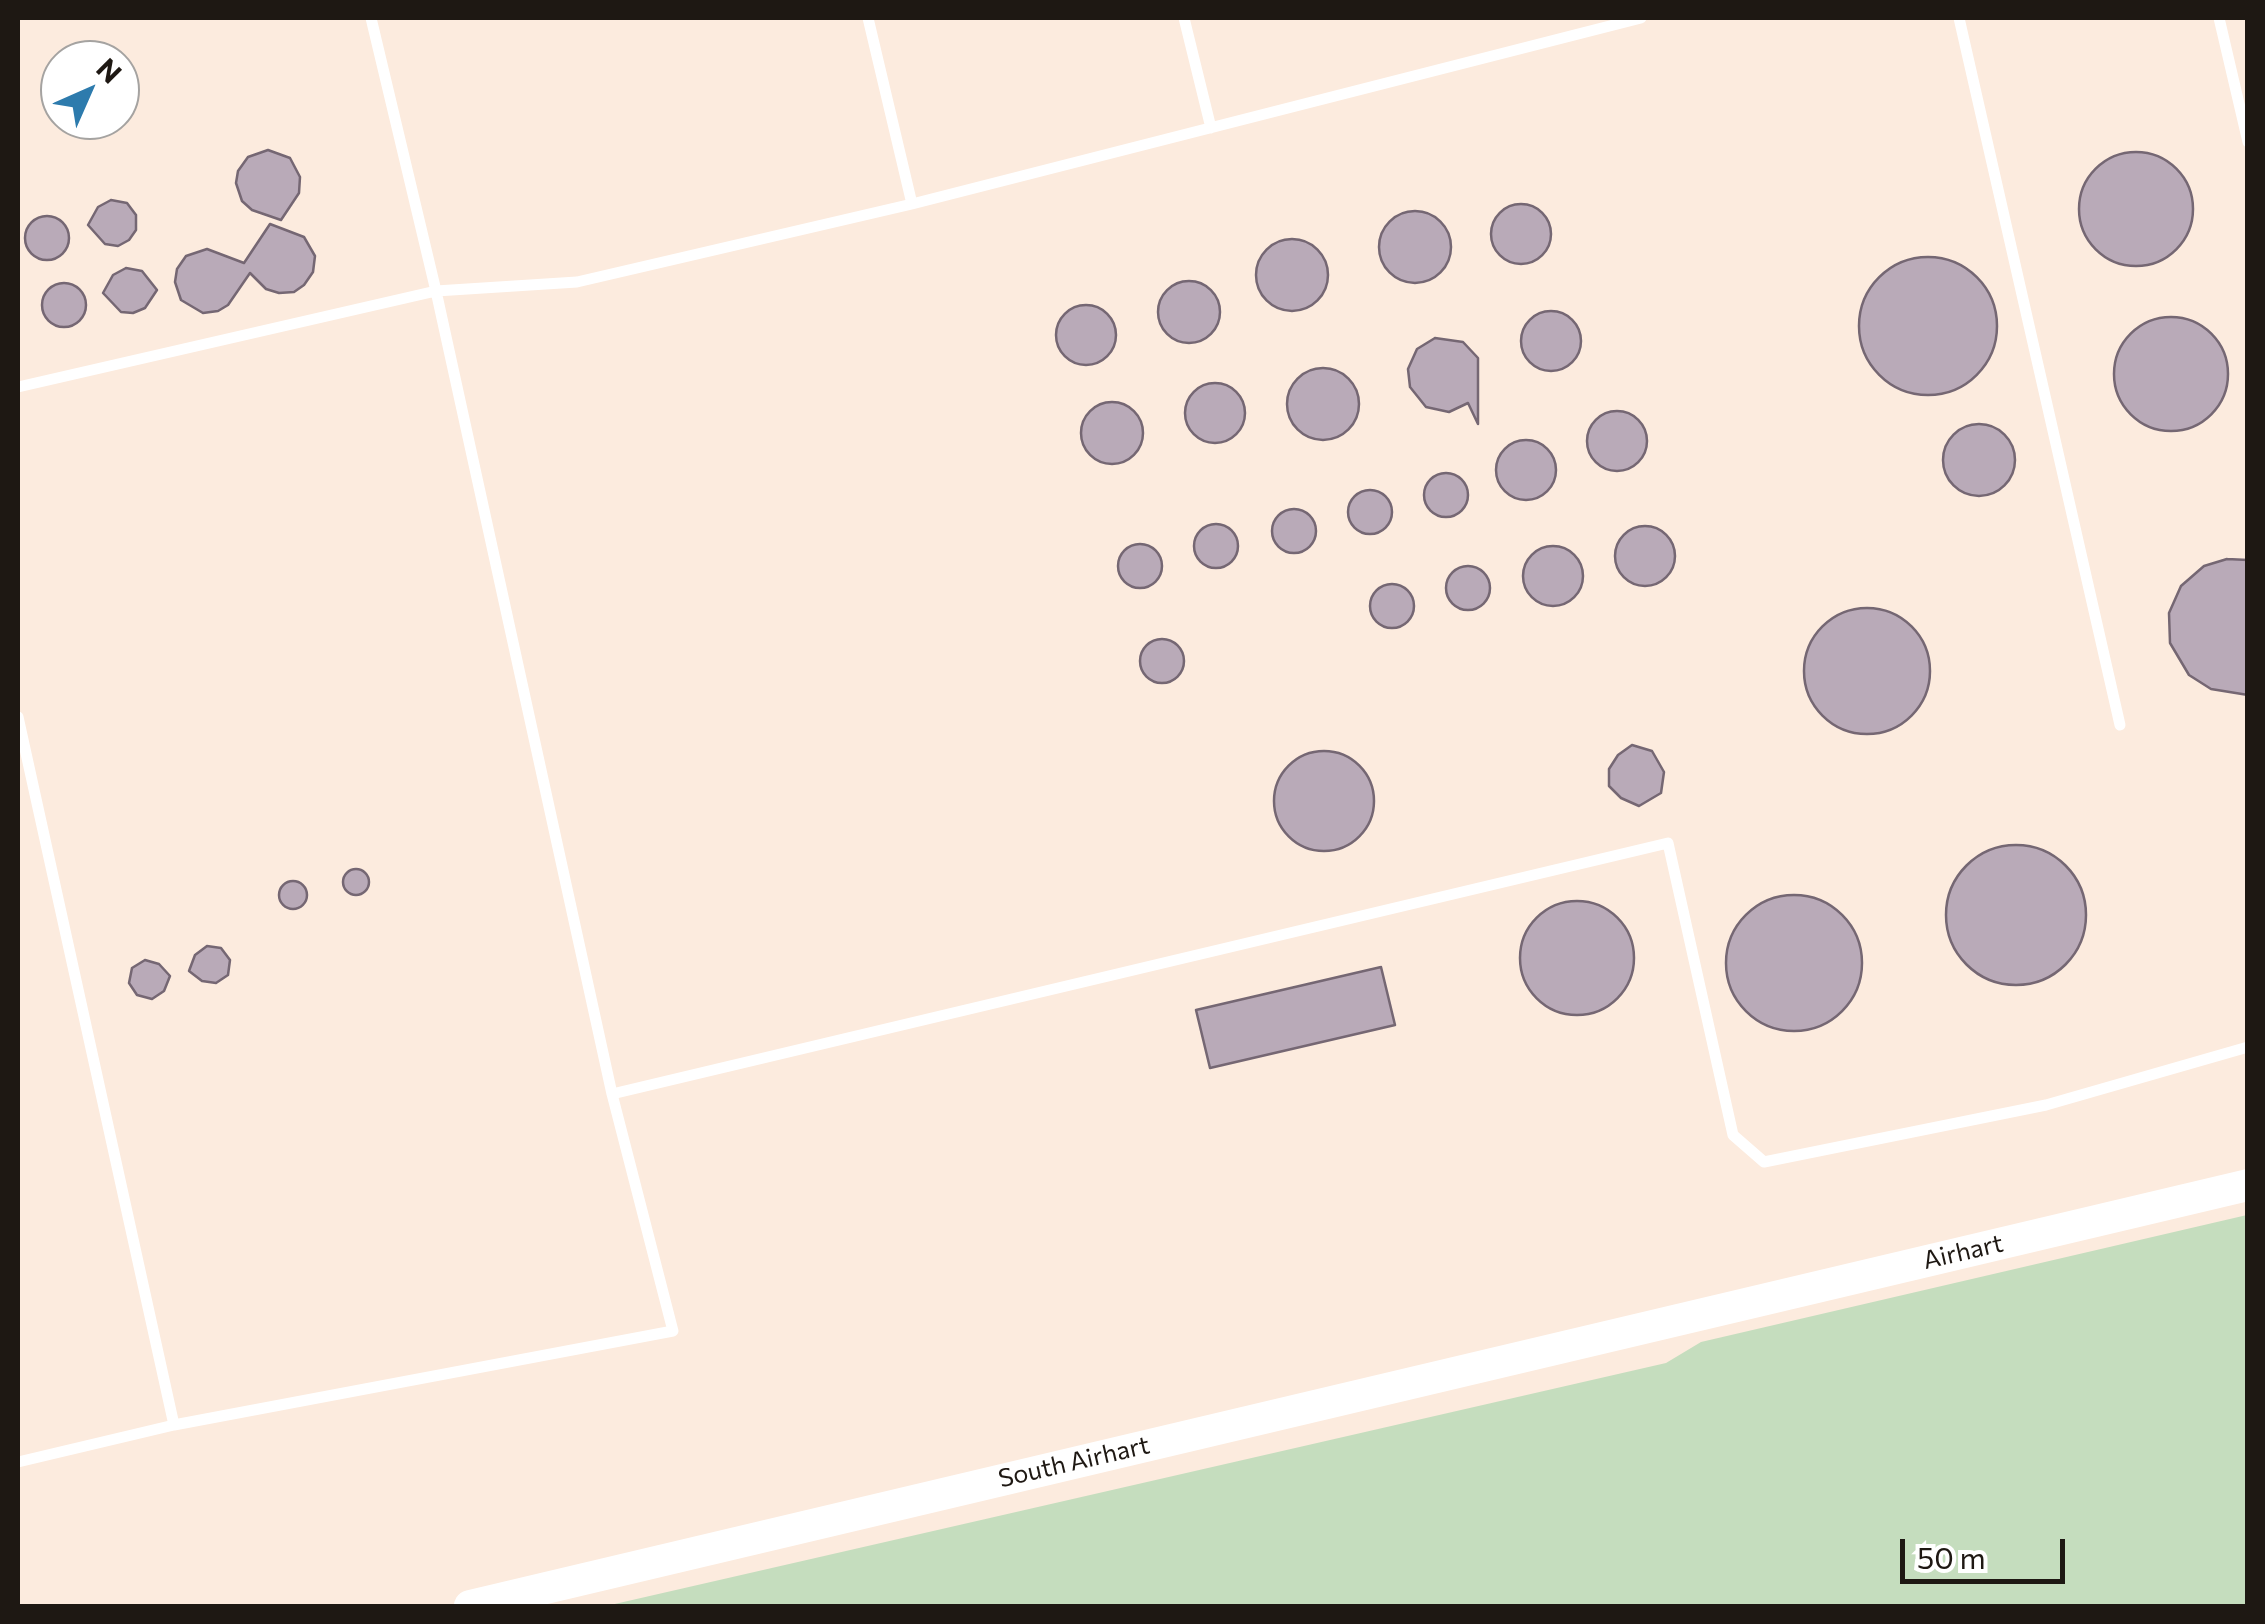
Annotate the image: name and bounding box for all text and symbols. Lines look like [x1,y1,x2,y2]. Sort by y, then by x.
north arrow [40,40,140,140]
text: N [90,51,129,90]
street label: Airhart [1920,1228,2006,1276]
street label: South Airhart [995,1430,1153,1494]
scale bar [1905,1519,2070,1581]
text: 50 m [1917,1538,1986,1575]

